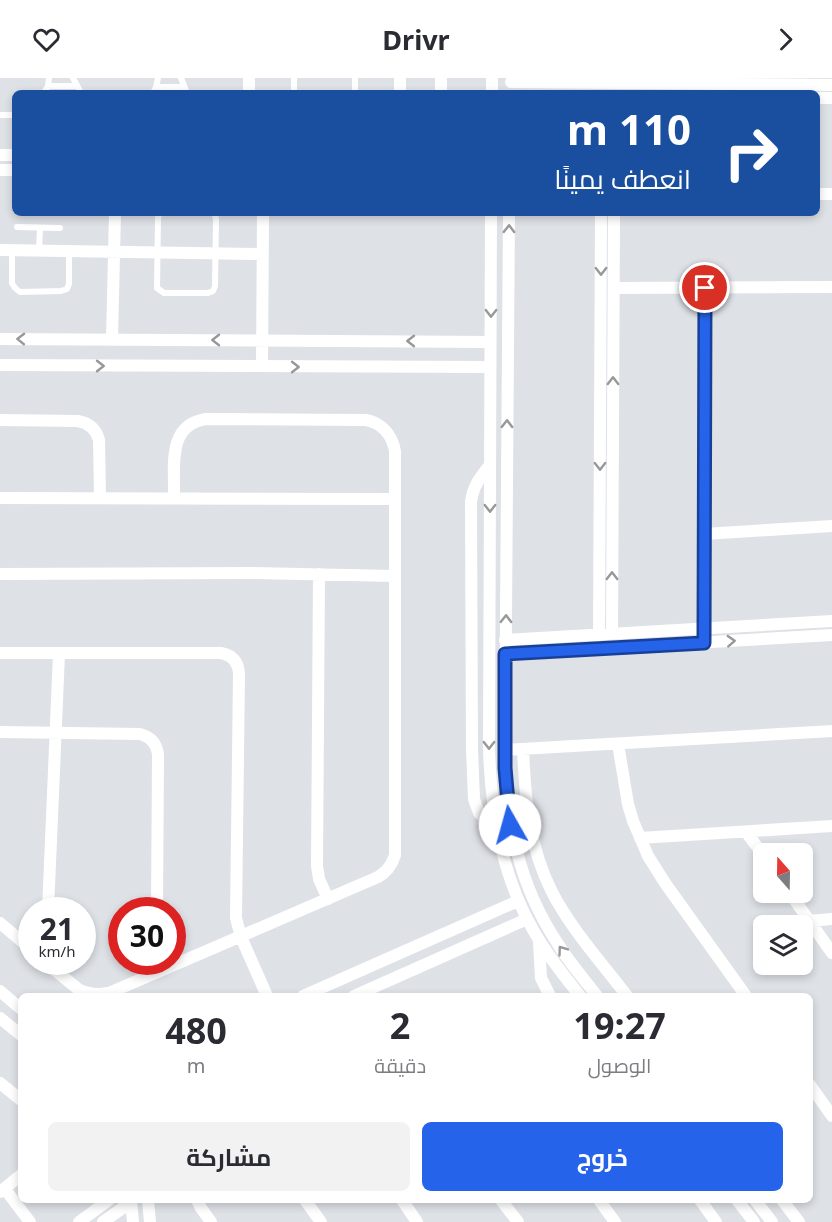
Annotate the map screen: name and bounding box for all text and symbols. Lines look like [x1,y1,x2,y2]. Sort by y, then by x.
text: Drivr [382,21,450,58]
icon: heart [30,23,63,56]
icon: forward [769,23,802,56]
text: 110 m [567,100,691,157]
icon: right [712,114,790,192]
text: انعطف يمينًا [554,160,691,197]
one-way arrow [503,225,515,234]
pin [679,262,730,313]
one-way arrow [595,267,607,276]
icon: arrive [688,271,721,304]
one-way arrow [485,309,497,318]
one-way arrow [16,333,25,345]
one-way arrow [211,334,220,346]
one-way arrow [406,335,415,348]
one-way arrow [96,360,105,372]
one-way arrow [291,360,300,373]
one-way arrow [607,376,620,385]
one-way arrow [501,420,513,429]
one-way arrow [594,462,606,471]
one-way arrow [484,504,496,513]
one-way arrow [606,571,618,580]
one-way arrow [499,615,512,624]
one-way arrow [727,635,736,648]
one-way arrow [483,741,495,750]
position arrow [478,793,542,857]
north arrow [753,843,813,903]
map controls [753,843,813,975]
speed limit sign: 30 [108,897,186,975]
text: 21 [40,908,74,949]
button: layers [753,915,813,975]
text: km/h [39,941,75,961]
one-way arrow [558,945,569,956]
text: 2 [390,1001,410,1050]
text: 19:27 [573,1001,666,1050]
text: 480 [165,1006,227,1055]
text: m [187,1052,205,1079]
text: دقيقة [374,1052,426,1079]
text: الوصول [588,1052,651,1079]
button: مشاركة [48,1122,410,1191]
button: خروج [422,1122,783,1191]

